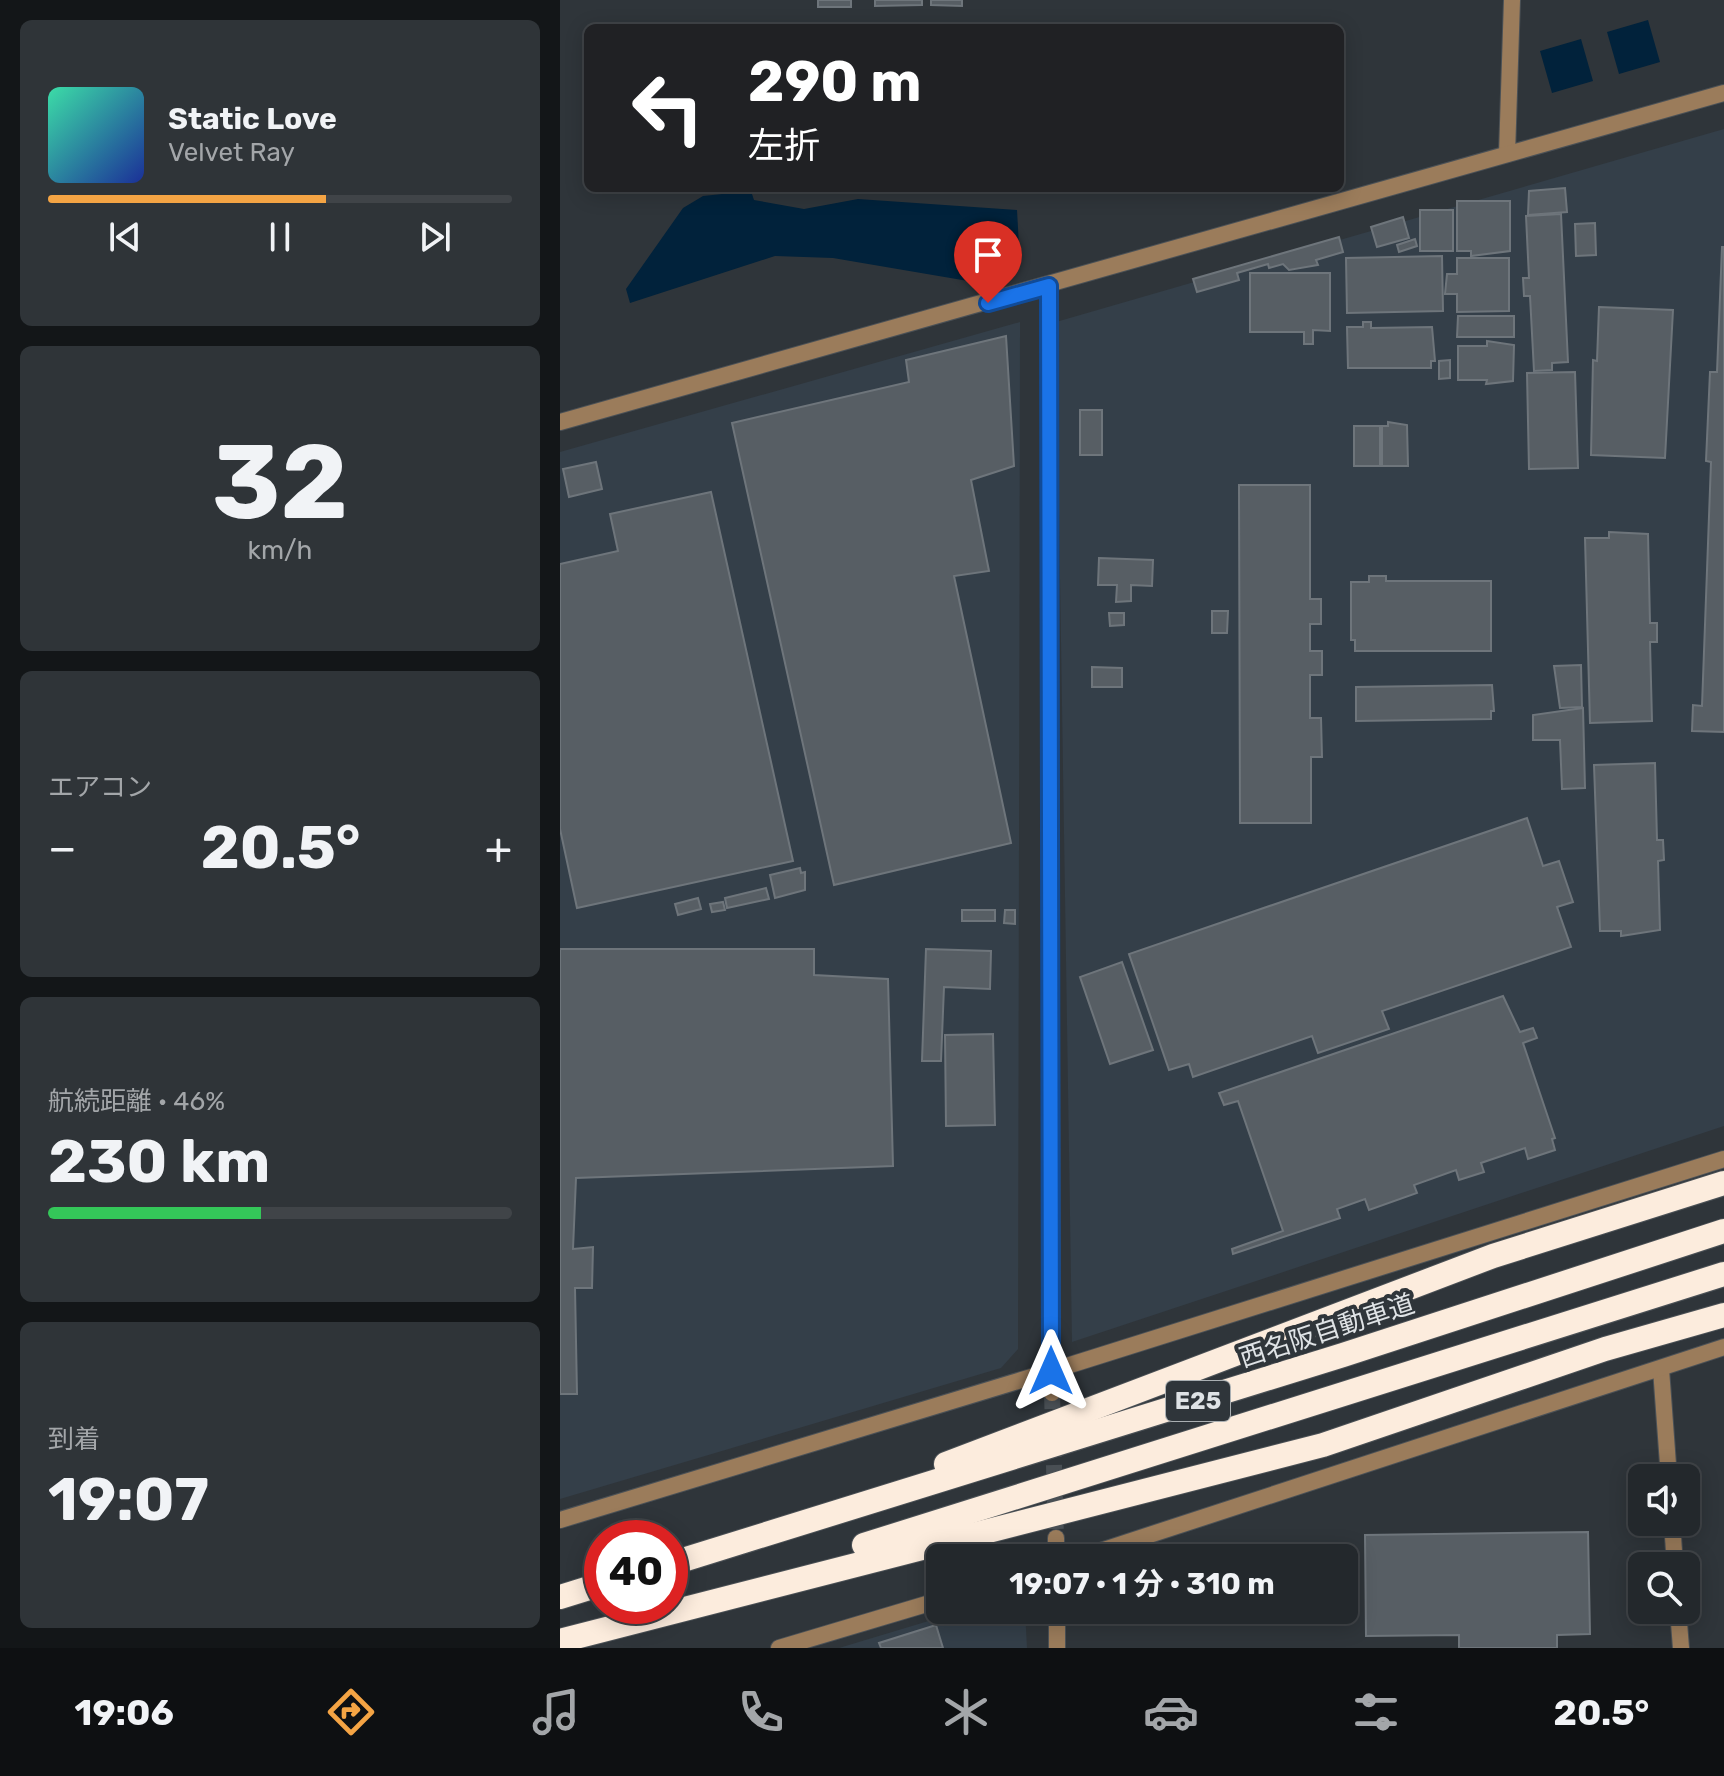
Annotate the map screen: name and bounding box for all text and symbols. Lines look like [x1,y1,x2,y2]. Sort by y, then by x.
text: 290 m [748,49,922,115]
icon: left [616,56,720,160]
text: Static Love [168,101,337,137]
text: 左折 [748,124,820,167]
text: Velvet Ray [168,137,295,168]
icon: previous [103,215,147,259]
icon: pause [258,215,302,259]
icon: next [413,215,457,259]
pin [954,221,1022,303]
icon: arrive [966,233,1010,277]
text: 32 [212,421,348,544]
text: km/h [248,535,312,566]
text: エアコン [48,772,152,803]
text: 20.5° [201,812,361,883]
text: − [48,822,77,874]
text: + [485,822,512,874]
text: 航続距離 · 46% [48,1086,225,1117]
text: 230 km [48,1126,270,1197]
street label: 西名阪自動車道 [1236,1288,1418,1374]
position arrow [1009,1329,1093,1413]
road number: E25 [1166,1381,1230,1421]
text: 到着 [48,1424,100,1455]
text: 19:07 [48,1464,209,1535]
map controls [1628,1464,1700,1624]
button: sound [1628,1464,1700,1536]
speed limit sign: 40 [584,1520,688,1624]
button: search [1628,1552,1700,1624]
text: 19:07 · 1 分 · 310 m [1009,1566,1275,1602]
icon: directions [323,1684,379,1740]
icon: music [528,1684,584,1740]
icon: phone [733,1684,789,1740]
icon: climate [938,1684,994,1740]
icon: car [1143,1684,1199,1740]
icon: filters [1348,1684,1404,1740]
text: 19:06 [75,1691,174,1734]
text: 20.5° [1553,1691,1649,1734]

